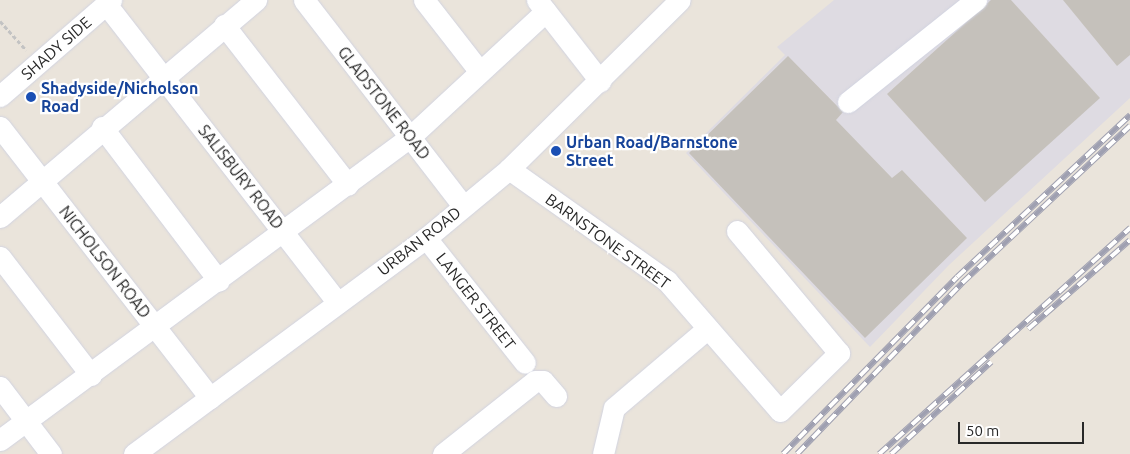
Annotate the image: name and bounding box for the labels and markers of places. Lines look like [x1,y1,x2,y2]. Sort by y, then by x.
place label: Shadyside/Nicholson Road [41,78,198,116]
marker: Shadyside/Nicholson Road [25,91,37,103]
place label: Urban Road/Barnstone Street [566,132,738,170]
marker: Urban Road/Barnstone Street [550,145,562,157]

